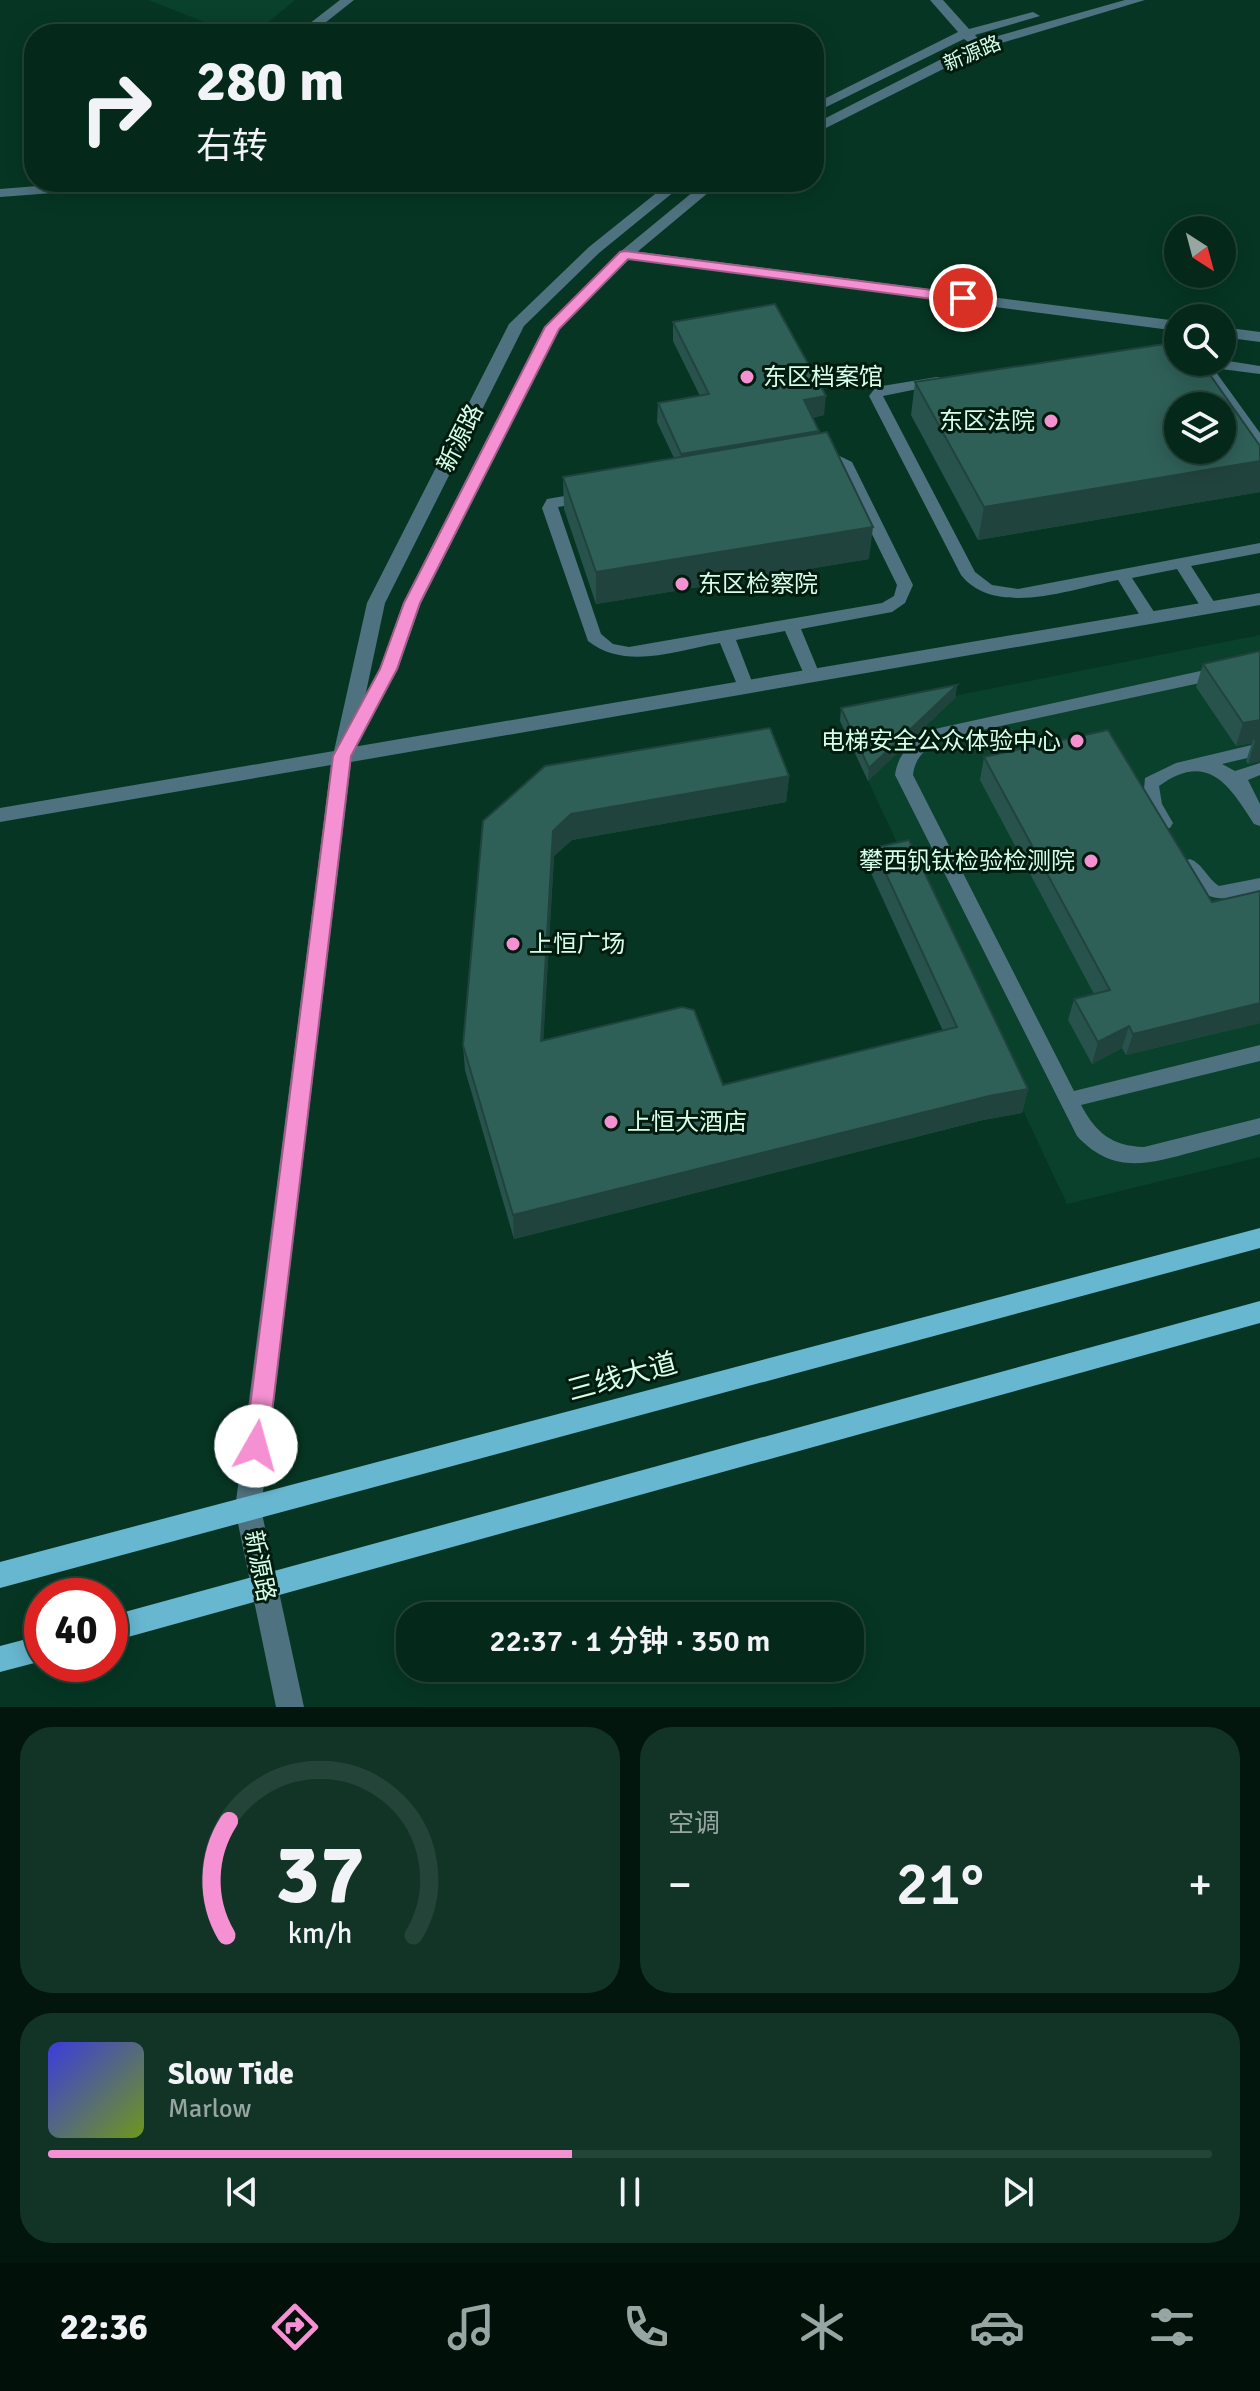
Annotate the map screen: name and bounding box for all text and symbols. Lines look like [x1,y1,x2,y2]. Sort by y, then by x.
street label: 新源路 [940,30,1005,77]
text: 280 m [196,47,344,116]
icon: right [64,56,168,160]
text: 右转 [196,124,268,169]
north arrow [1164,216,1236,288]
map controls [1164,216,1236,464]
pin [929,264,997,332]
icon: arrive [941,276,985,320]
button: search [1164,304,1236,376]
place label: 东区档案馆 [763,362,883,392]
marker: 东区档案馆 [738,368,756,386]
button: layers [1164,392,1236,464]
street label: 新源路 [430,399,490,477]
place label: 东区法院 [939,406,1035,436]
marker: 东区法院 [1042,412,1060,430]
place label: 东区检察院 [698,569,818,599]
marker: 东区检察院 [673,575,691,593]
place label: 电梯安全公众体验中心 [821,726,1061,756]
marker: 电梯安全公众体验中心 [1068,732,1086,750]
place label: 攀西钒钛检验检测院 [859,846,1075,876]
marker: 攀西钒钛检验检测院 [1082,852,1100,870]
place label: 上恒广场 [529,929,625,959]
marker: 上恒广场 [504,935,522,953]
place label: 上恒大酒店 [627,1107,747,1137]
marker: 上恒大酒店 [602,1113,620,1131]
street label: 三线大道 [564,1346,681,1408]
position arrow [214,1404,298,1488]
street label: 新源路 [238,1528,282,1604]
speed limit sign: 40 [24,1578,128,1682]
text: 22:37 · 1 分钟 · 350 m [490,1623,770,1660]
text: 空调 [668,1808,720,1840]
text: 37 [275,1824,365,1926]
text: 21° [896,1848,984,1922]
text: − [668,1858,692,1912]
text: + [1188,1858,1212,1912]
text: km/h [288,1916,352,1951]
text: Slow Tide [168,2056,294,2093]
text: Marlow [168,2093,251,2125]
icon: previous [220,2170,264,2214]
icon: pause [608,2170,652,2214]
icon: next [996,2170,1040,2214]
icon: directions [267,2299,323,2355]
icon: music [443,2299,499,2355]
icon: phone [618,2299,674,2355]
icon: climate [794,2299,850,2355]
icon: car [969,2299,1025,2355]
icon: filters [1144,2299,1200,2355]
text: 22:36 [60,2305,148,2350]

